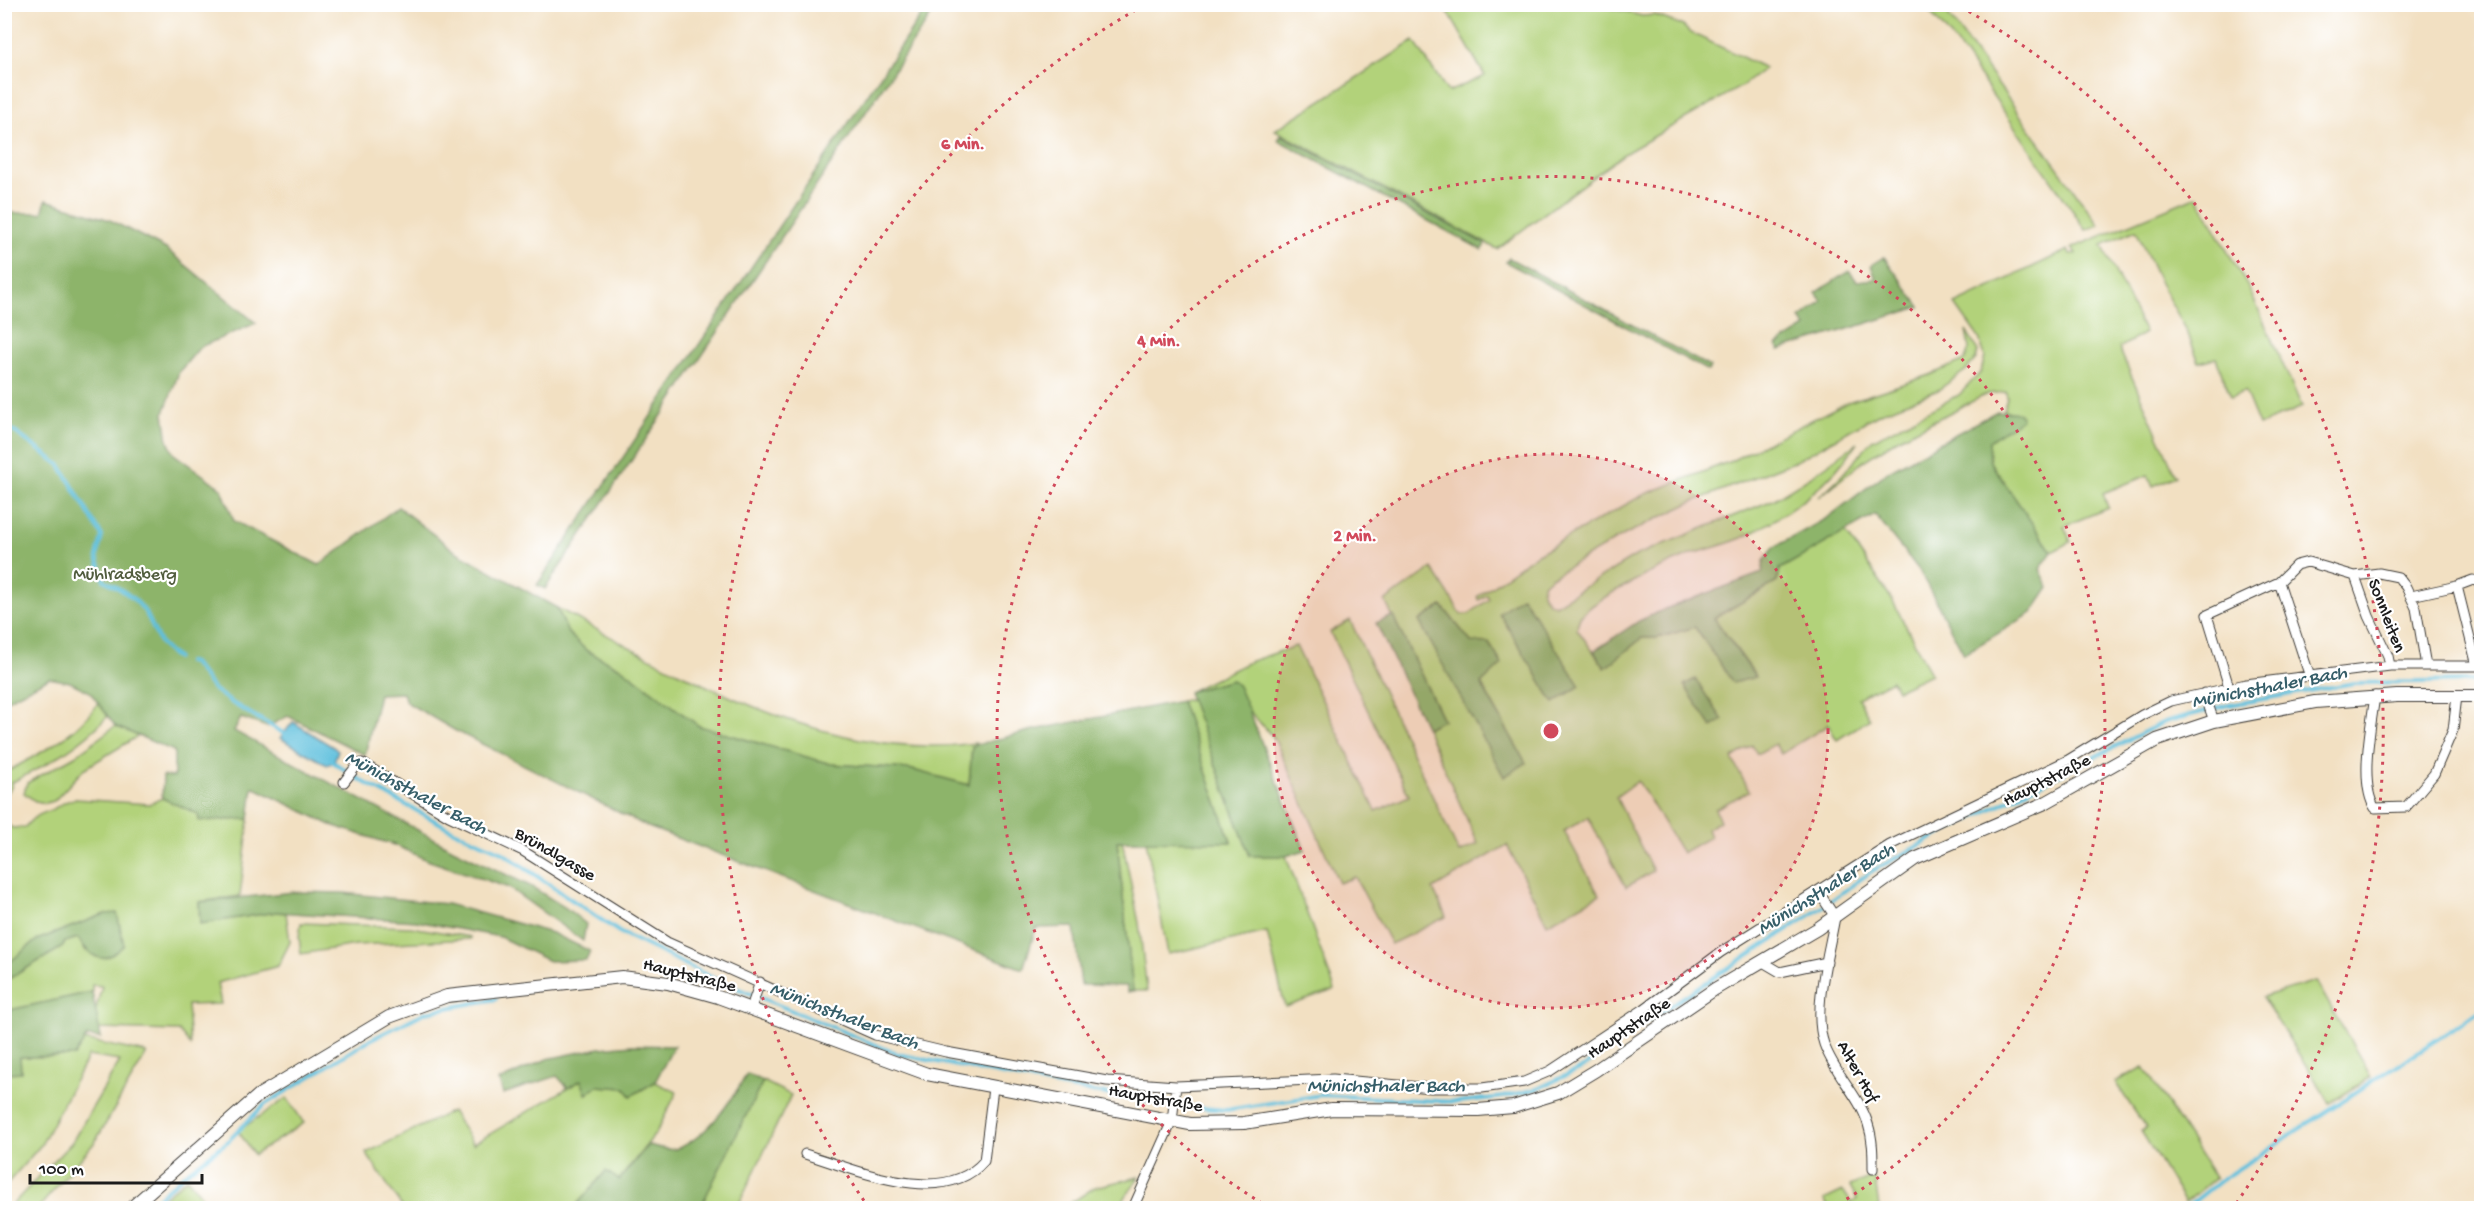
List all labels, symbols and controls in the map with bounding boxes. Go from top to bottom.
text: 6 Min. [941,135,985,156]
text: 4 Min. [1136,332,1181,353]
text: 2 Min. [1333,527,1377,548]
park label: Mühlradsberg [73,565,177,586]
street label: Sonnleiten [2362,576,2409,656]
water label: Münichsthaler Bach [2190,662,2349,715]
centre of rings [1541,721,1561,741]
water label: Münichsthaler Bach [340,747,490,841]
street label: Hauptstraße [2000,750,2095,812]
street label: Bründlgasse [510,823,600,887]
water label: Münichsthaler Bach [1754,838,1900,941]
street label: Hauptstraße [641,955,739,998]
water label: Münichsthaler Bach [766,978,922,1056]
street label: Hauptstraße [1584,993,1675,1064]
street label: Alter Hof [1831,1038,1883,1108]
water label: Münichsthaler Bach [1307,1076,1465,1099]
street label: Hauptstraße [1107,1081,1205,1118]
scale bar [30,1147,202,1185]
text: 100 m [38,1160,84,1181]

